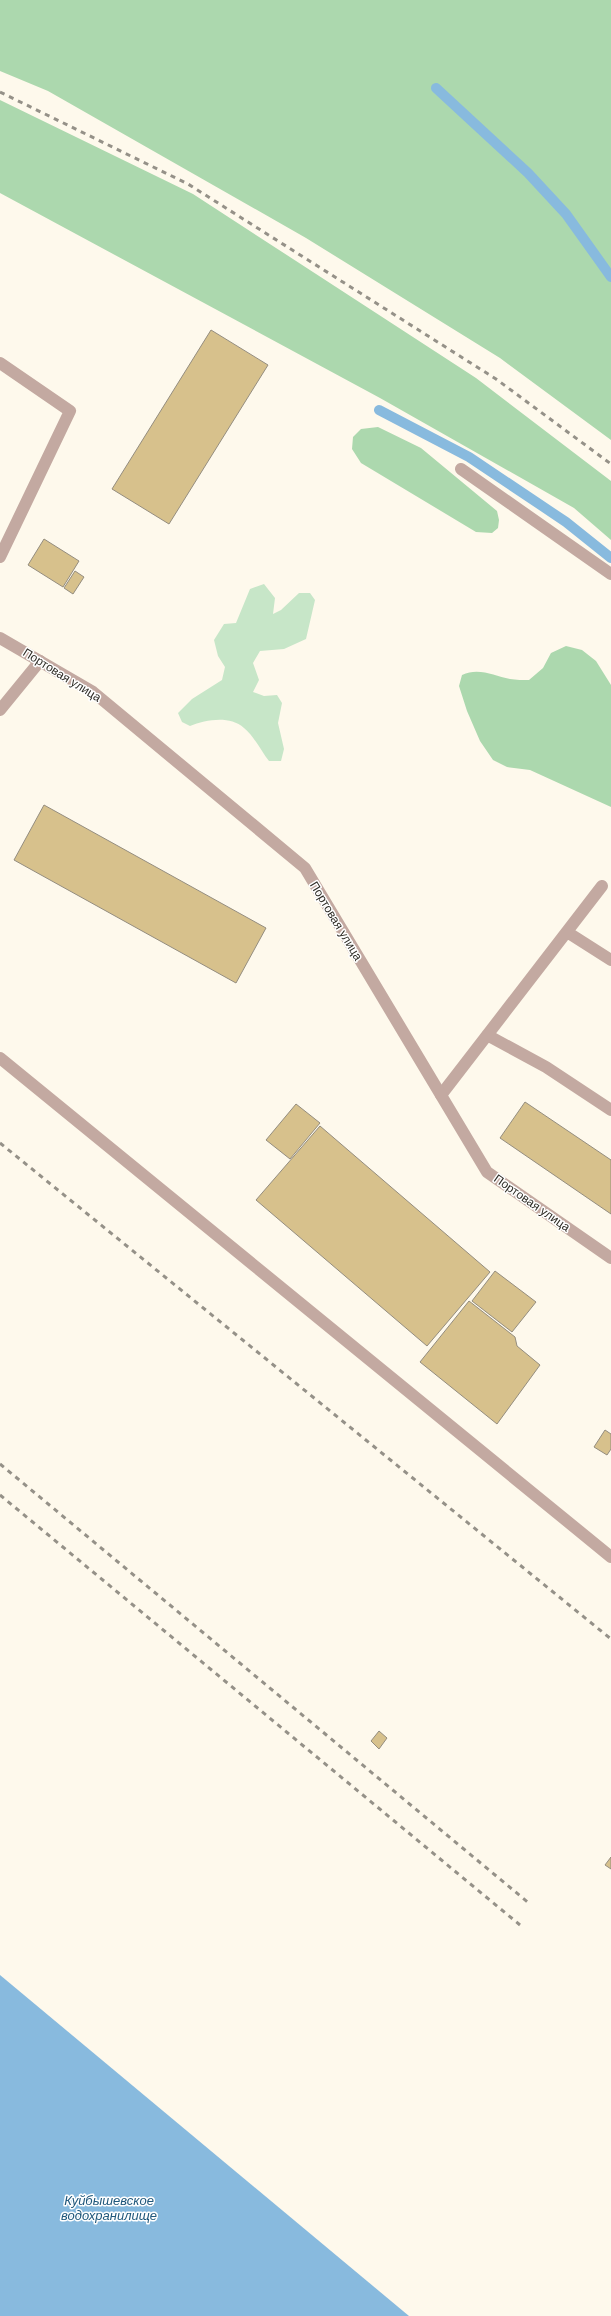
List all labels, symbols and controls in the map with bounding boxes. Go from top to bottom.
street label: Портовая улица [20,645,104,705]
street label: Портовая улица [307,879,365,963]
street label: Портовая улица [491,1172,573,1235]
water label: Куйбышевское водохранилище [61,2193,157,2223]

